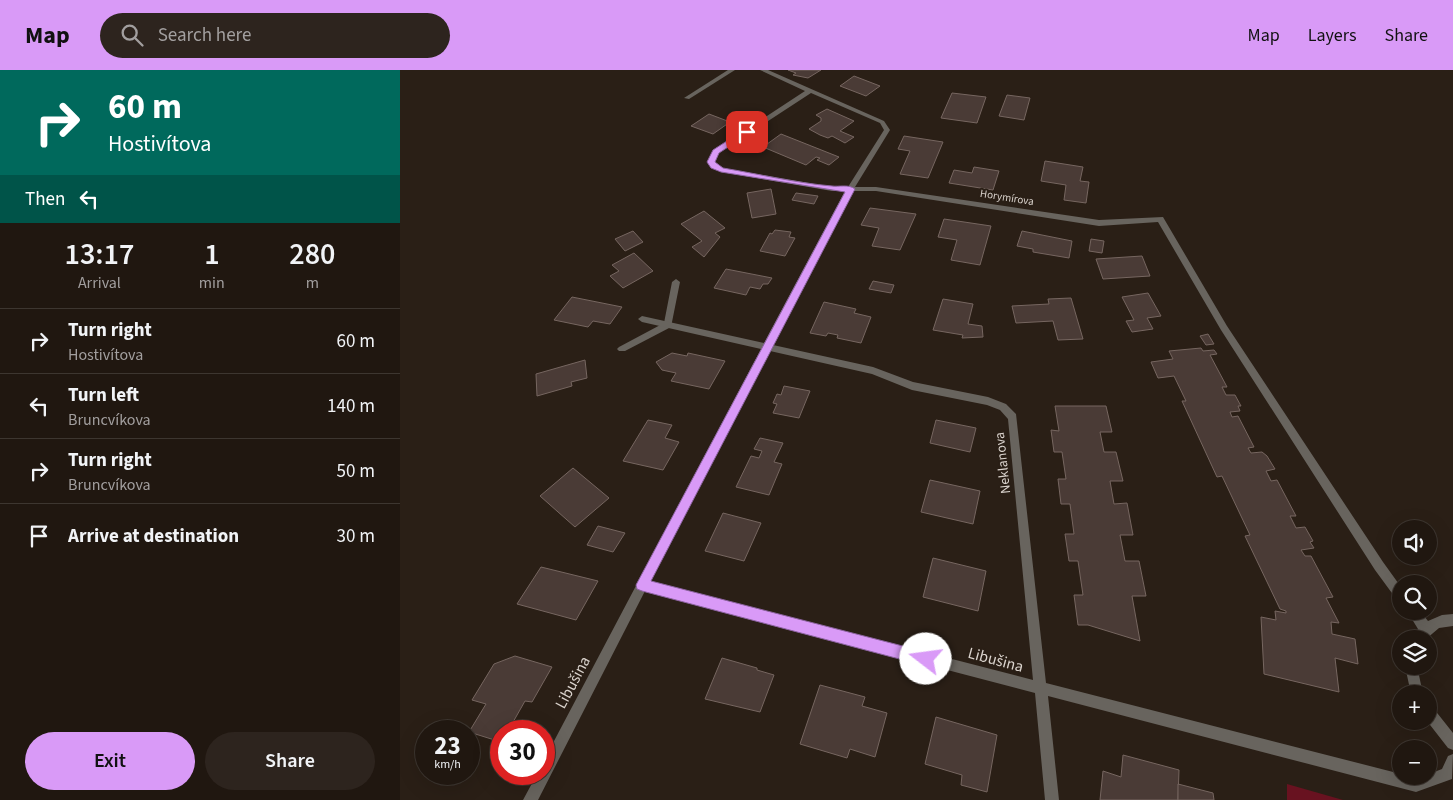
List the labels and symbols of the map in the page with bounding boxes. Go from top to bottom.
pin [726,111,768,153]
street label: Horymírova [979,186,1035,209]
street label: Neklanova [990,431,1016,495]
position arrow [899,632,951,684]
street label: Libušina [965,642,1026,678]
street label: Libušina [550,652,596,713]
speed limit sign: 30 [490,720,555,785]

